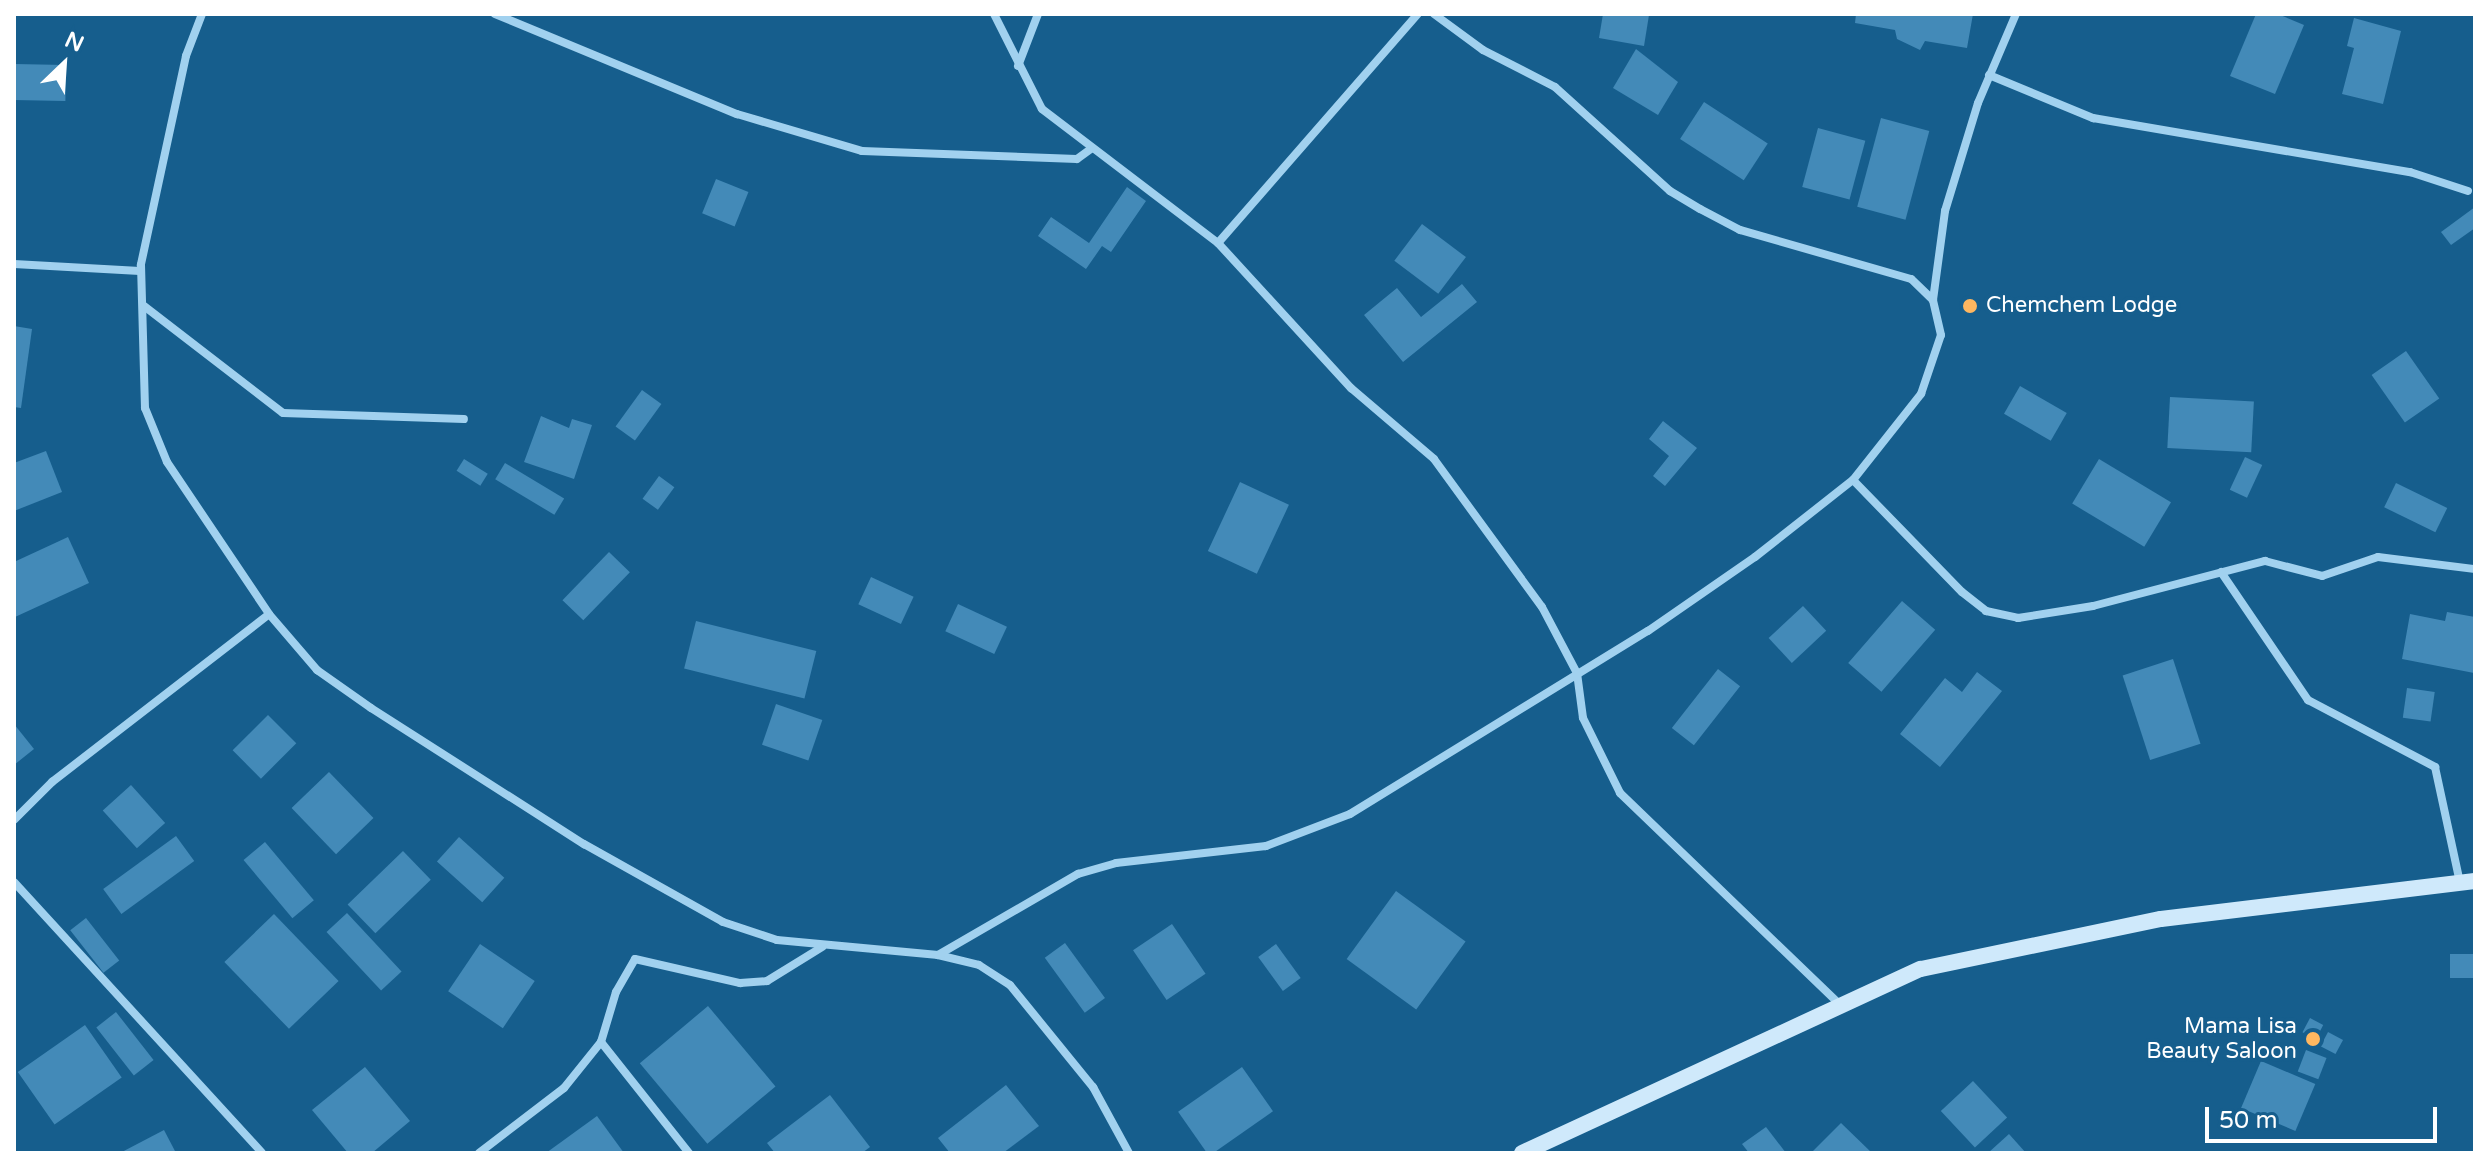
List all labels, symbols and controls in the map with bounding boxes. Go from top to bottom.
north arrow [24,24,104,104]
text: N [61,27,88,58]
place label: Chemchem Lodge [1986,293,2177,319]
marker: Chemchem Lodge [1961,297,1979,315]
place label: Mama Lisa Beauty Saloon [2146,1013,2297,1064]
marker: Mama Lisa Beauty Saloon [2304,1030,2322,1048]
scale bar [2209,1091,2441,1141]
text: 50 m [2219,1106,2277,1135]

